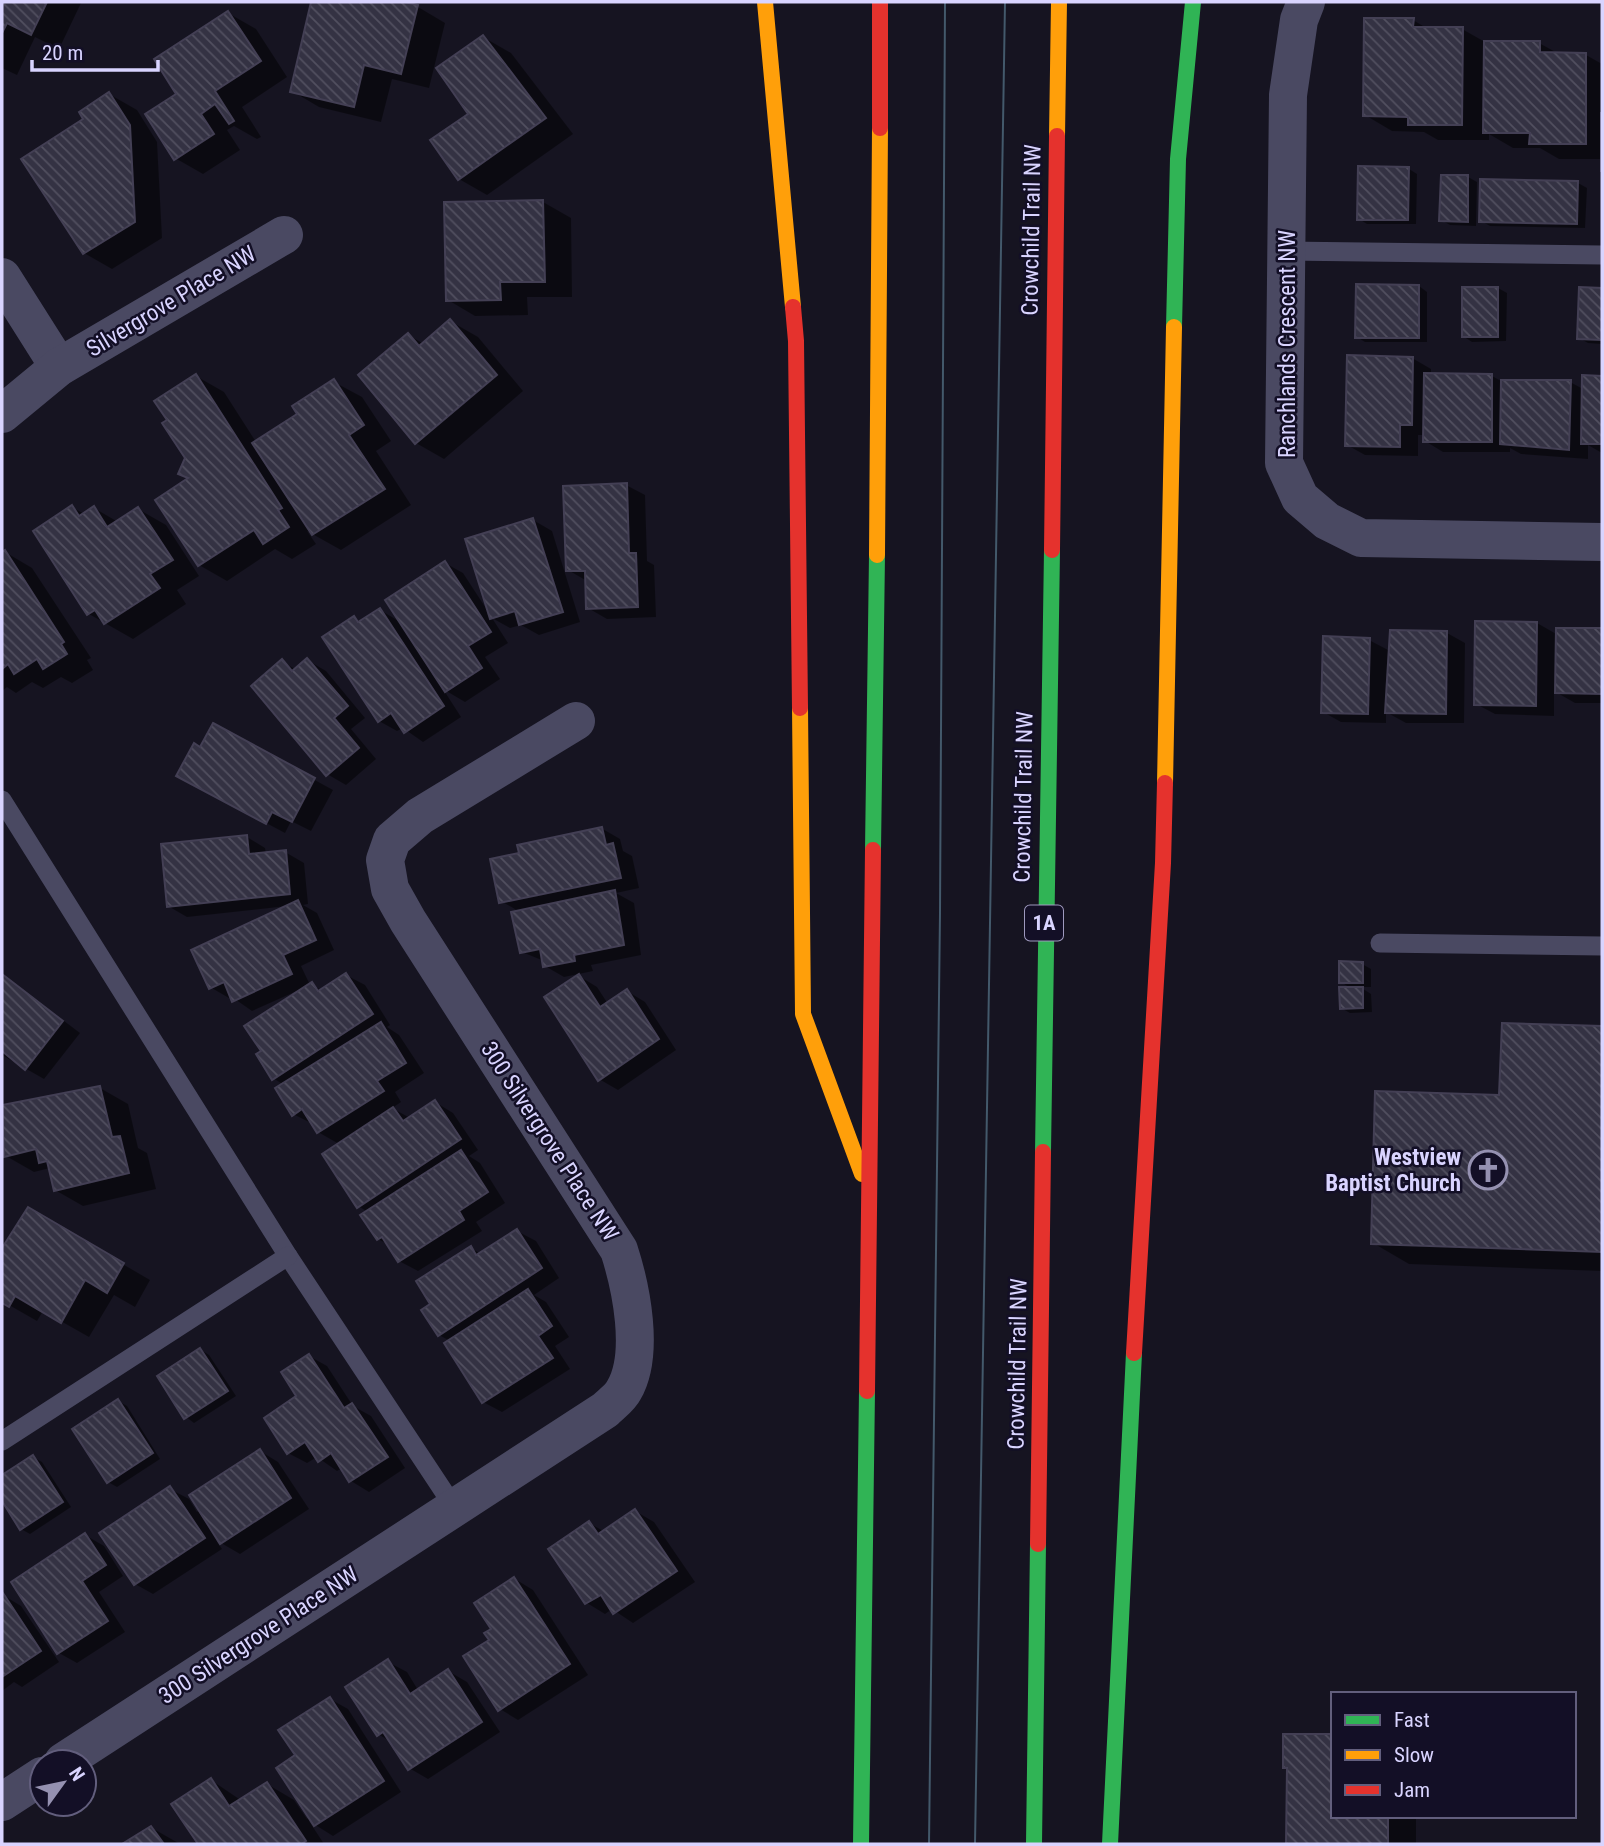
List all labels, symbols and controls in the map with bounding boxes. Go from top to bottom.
scale bar [32,28,158,72]
text: 20 m [42,41,83,65]
street label: Crowchild Trail NW [1017,144,1046,316]
street label: Ranchlands Crescent NW [1274,230,1301,458]
street label: Silvergrove Place NW [82,240,261,363]
street label: Crowchild Trail NW [1009,711,1038,883]
road number: 1A [1025,906,1063,940]
street label: 300 Silvergrove Place NW [475,1037,624,1246]
place label: Westview Baptist Church [1325,1144,1461,1197]
church icon: Westview Baptist Church [1467,1149,1509,1191]
street label: Crowchild Trail NW [1003,1278,1032,1450]
street label: 300 Silvergrove Place NW [154,1561,363,1710]
legend [1331,1692,1576,1818]
text: Fast [1394,1708,1430,1732]
text: Slow [1394,1743,1434,1767]
north arrow [28,1748,98,1818]
text: N [64,1763,90,1785]
text: Jam [1394,1778,1430,1802]

